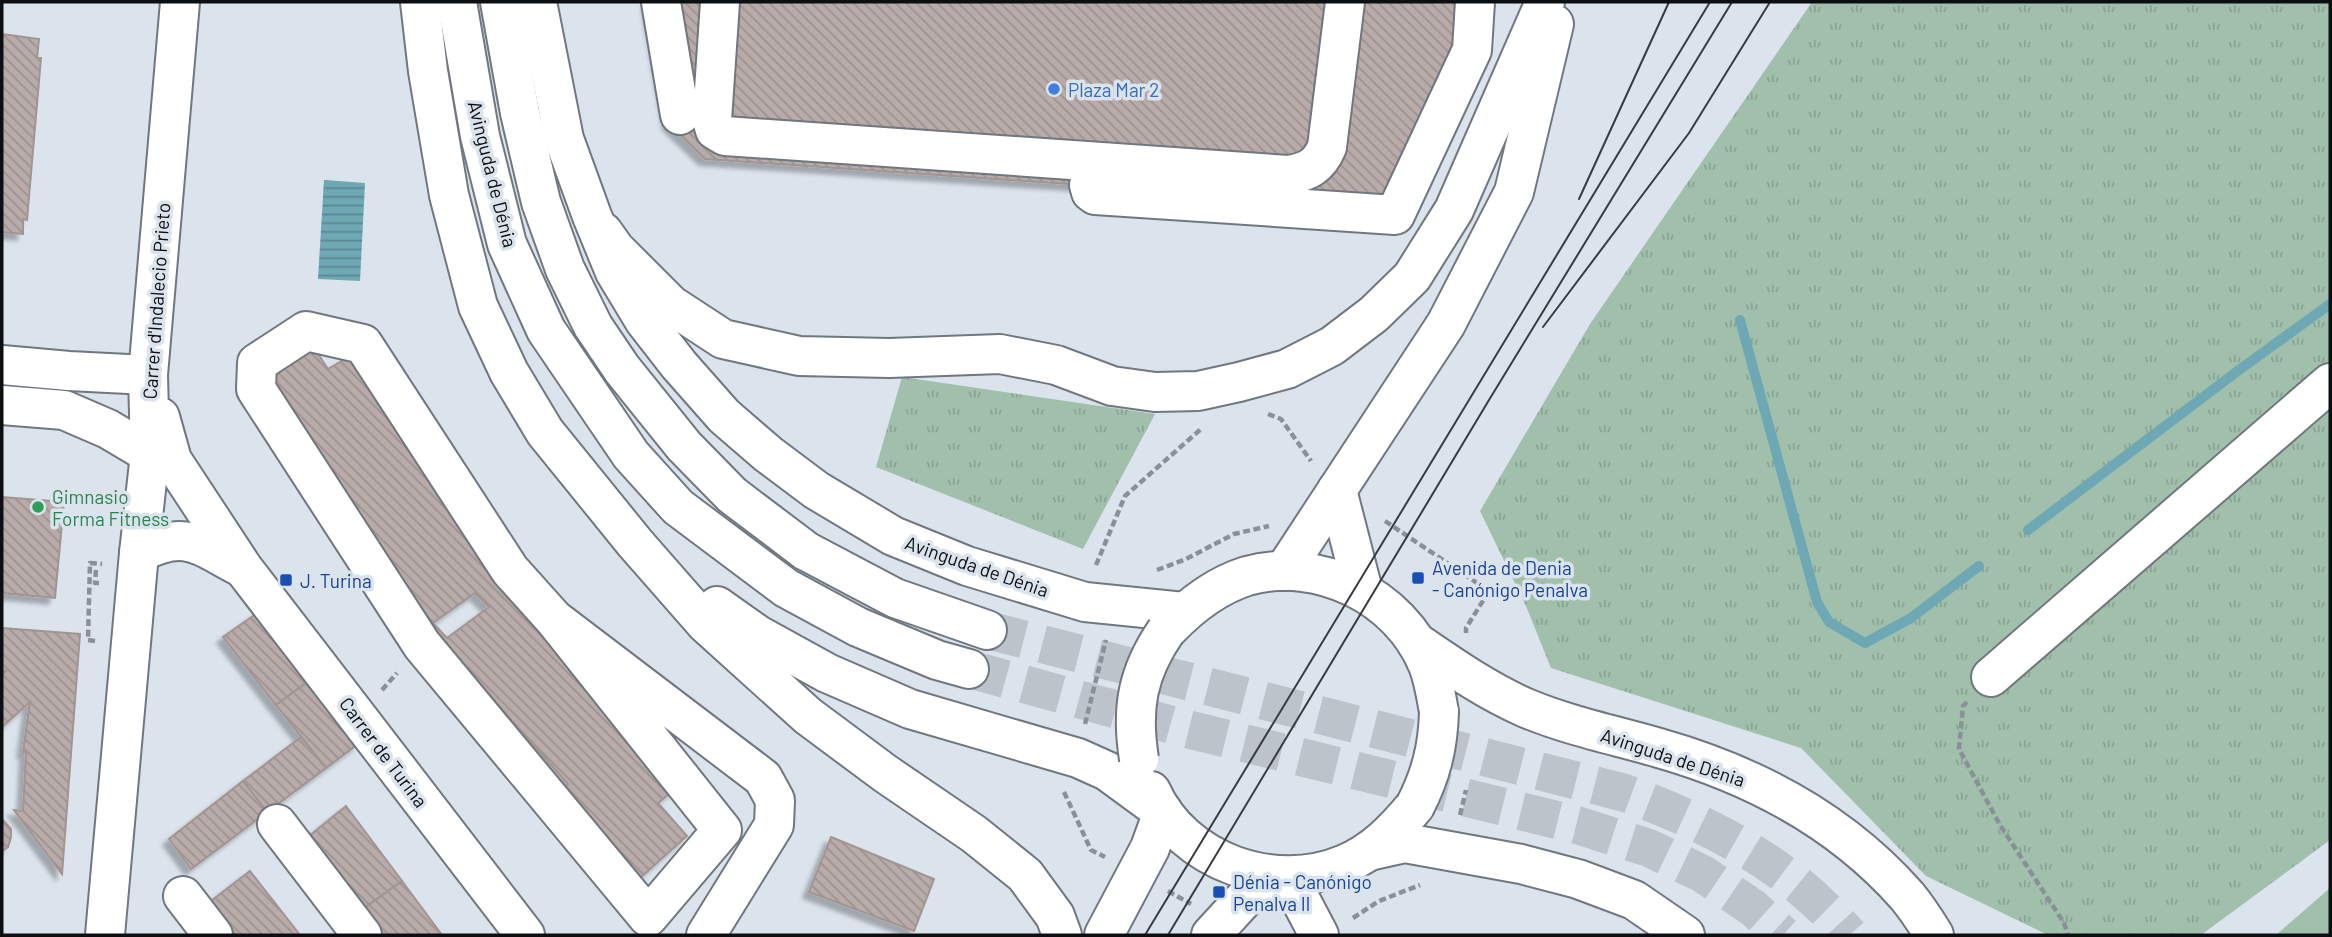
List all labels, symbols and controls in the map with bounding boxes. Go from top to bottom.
place label: Plaza Mar 2 [1068,78,1160,101]
marker: Plaza Mar 2 [1046,81,1062,97]
street label: Avinguda de Dénia [464,98,522,250]
street label: Carrer d'Indalecio Prieto [138,202,174,400]
place label: Gimnasio Forma Fitness [52,485,169,530]
marker: Gimnasio Forma Fitness [30,499,46,515]
street label: Avinguda de Dénia [902,531,1052,601]
place label: Avenida de Denia - Canónigo Penalva [1432,556,1588,601]
place label: J. Turina [300,569,372,592]
marker: Avenida de Denia - Canónigo Penalva [1410,570,1426,586]
marker: J. Turina [278,572,294,588]
street label: Carrer de Turina [335,692,433,812]
street label: Avinguda de Dénia [1598,723,1748,791]
place label: Dénia - Canónigo Penalva II [1233,870,1372,915]
marker: Dénia - Canónigo Penalva II [1211,884,1227,900]

